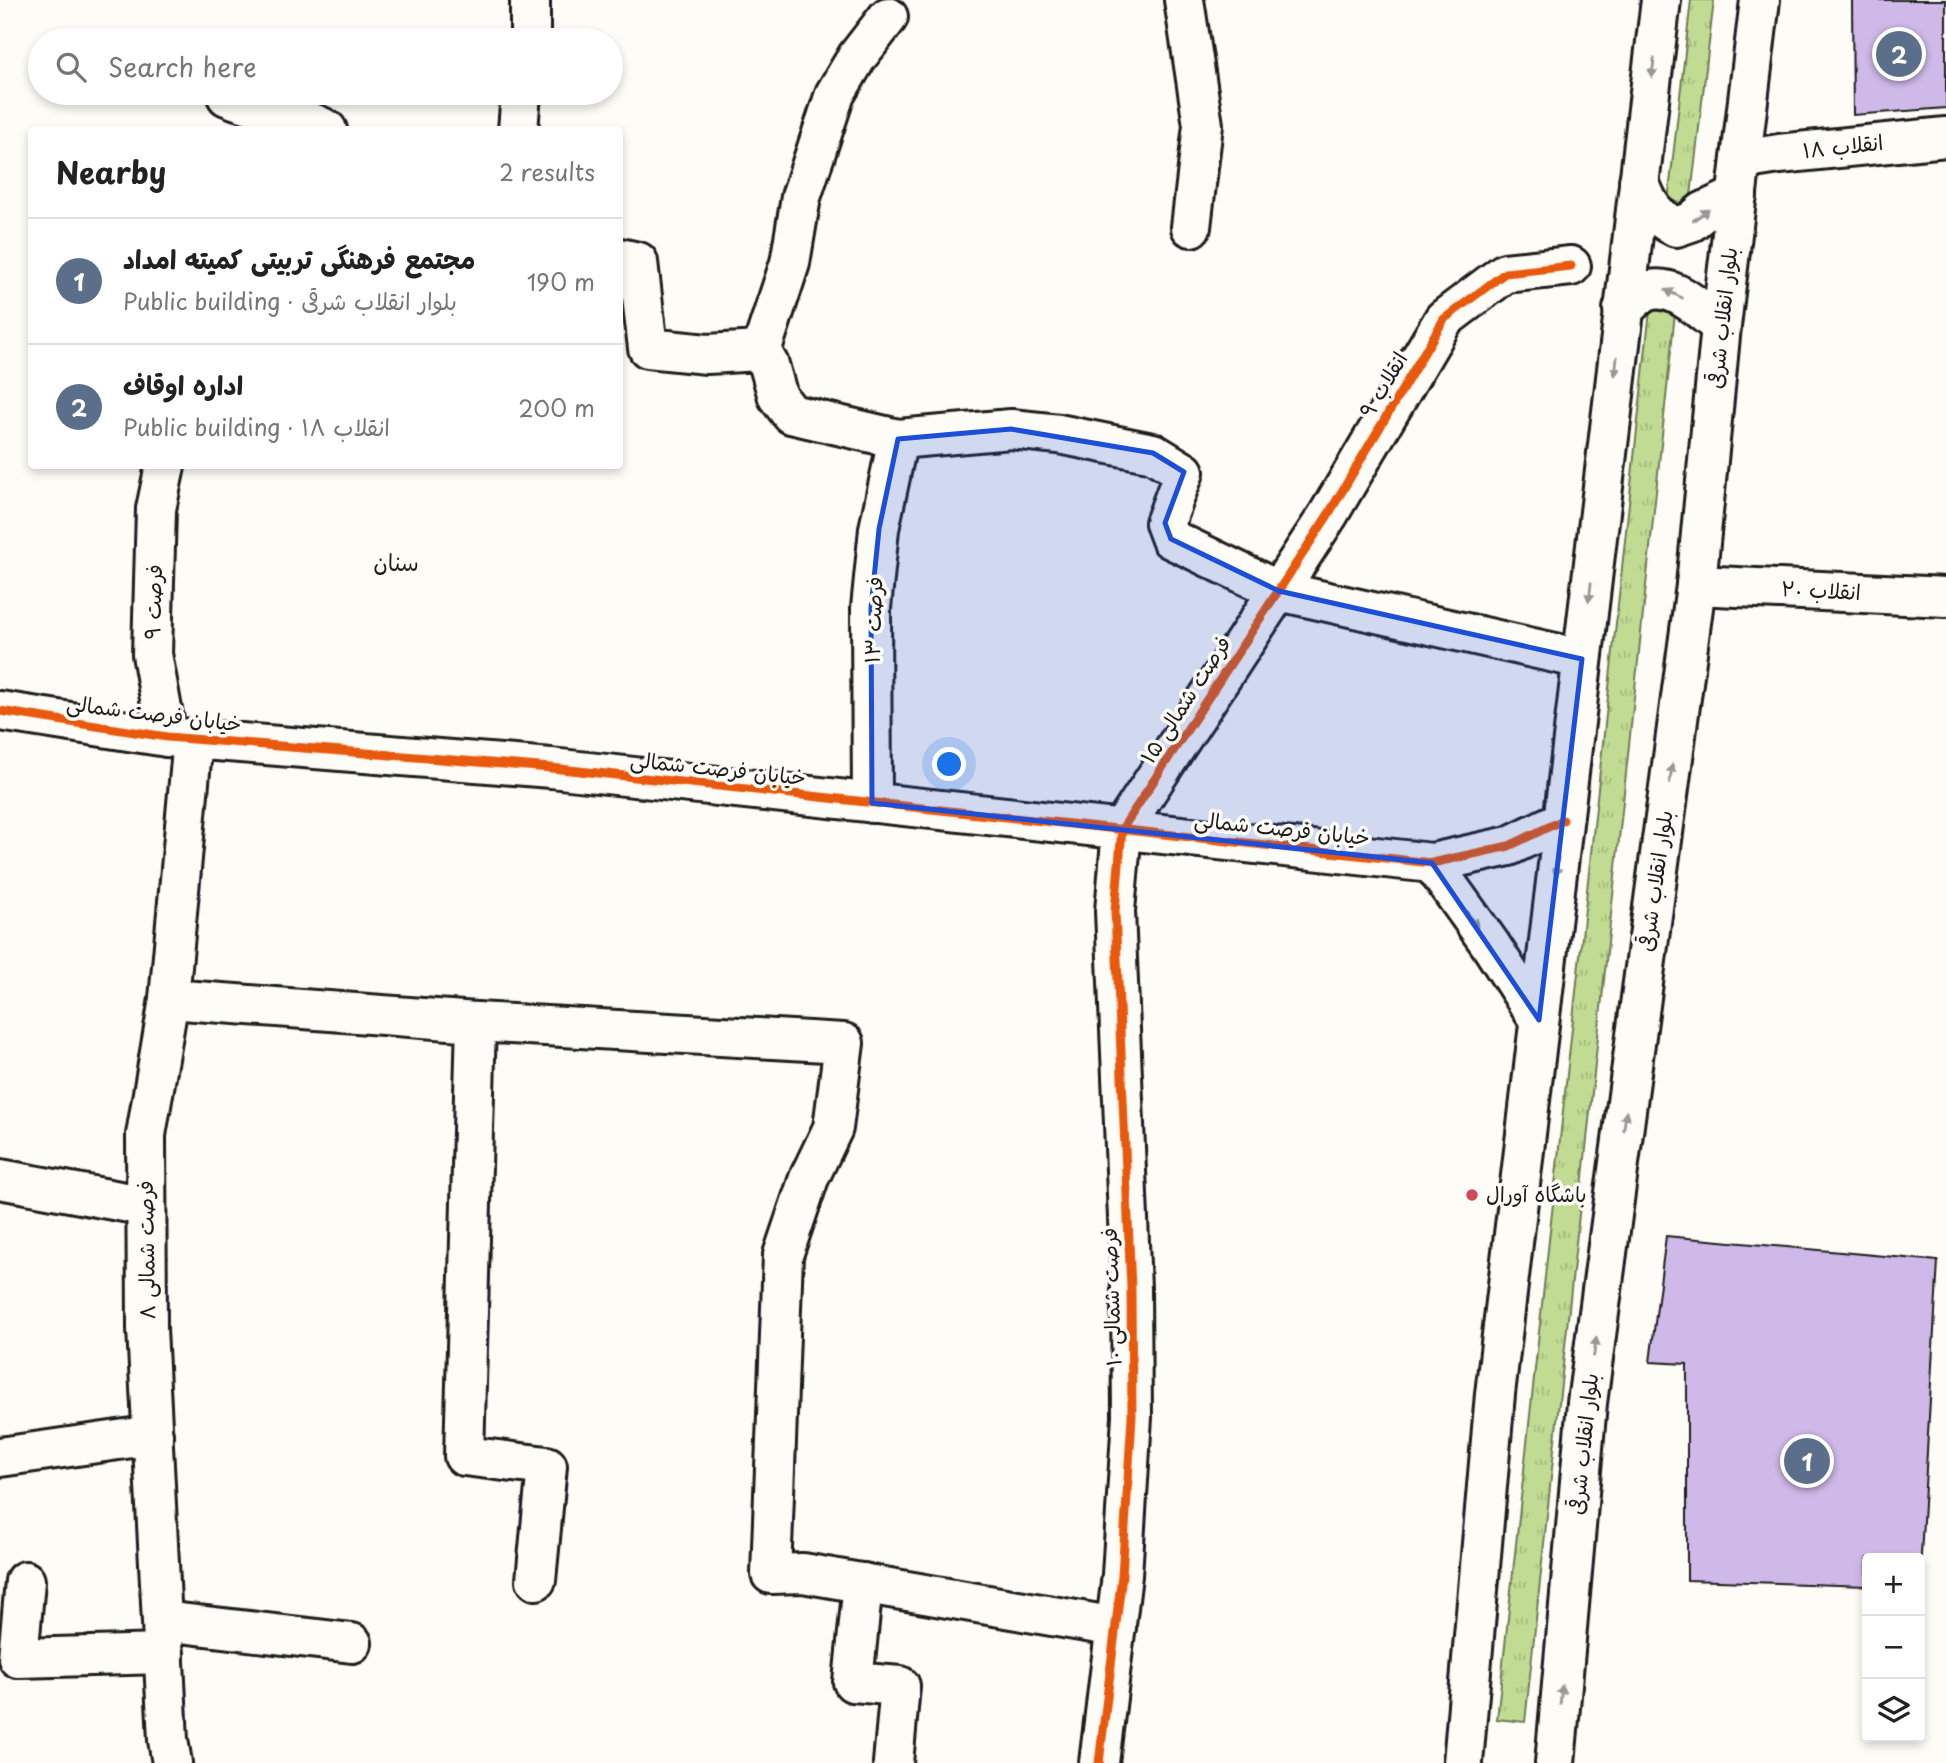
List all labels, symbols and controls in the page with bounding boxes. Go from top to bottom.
search box [28,28,623,105]
pin: 2 [1876,28,1922,80]
text: Search here [108,47,257,86]
icon: search [52,48,90,86]
one-way arrow [1647,57,1658,79]
street label: انقلاب ۱۸ [1801,125,1885,165]
text: Nearby [56,149,166,194]
text: 2 results [499,154,595,189]
one-way arrow [1691,208,1710,222]
text: مجتمع فرهنگی ‌تربیتی کمیته امداد [123,239,475,278]
street label: بلوار انقلاب شرقی [1698,245,1744,390]
text: 1 [74,264,85,299]
text: 190 m [527,264,595,299]
text: Public building · بلوار انقلاب شرقی [123,283,457,318]
one-way arrow [1663,288,1684,300]
street label: انقلاب ۹ [1350,345,1415,423]
one-way arrow [1610,356,1621,378]
text: اداره اوقاف [123,365,243,404]
text: 2 [71,390,87,425]
text: 200 m [518,390,595,425]
text: Public building · انقلاب ۱۸ [123,409,390,444]
district label: سنان [373,544,419,579]
street label: فرصت ۹ [135,564,169,640]
street label: انقلاب ۲۰ [1780,571,1862,607]
street label: فرصت ۱۳ [854,576,890,664]
one-way arrow [1584,582,1595,604]
street label: فرصت شمالی ۱۵ [1131,629,1238,769]
street label: خیابان فرصت شمالی [65,685,244,739]
street label: خیابان فرصت شمالی [629,742,808,792]
your location [932,747,966,781]
one-way arrow [1665,763,1676,785]
street label: خیابان فرصت شمالی [1193,802,1372,852]
street label: بلوار انقلاب شرقی [1628,808,1680,953]
one-way arrow [1552,856,1563,878]
one-way arrow [1465,910,1479,928]
one-way arrow [1619,1110,1630,1132]
place label: باشگاه آورال [1486,1177,1587,1209]
street label: فرصت شمالی ۸ [128,1180,162,1320]
marker: باشگاه آورال [1464,1187,1480,1203]
street label: فرصت شمالی ۱۰ [1092,1227,1128,1367]
one-way arrow [1589,1336,1600,1358]
street label: بلوار انقلاب شرقی [1559,1371,1605,1516]
pin: 1 [1784,1435,1830,1487]
map controls [1862,1553,1925,1742]
button: + [1862,1553,1925,1616]
button: − [1862,1616,1925,1679]
button: layers [1862,1679,1925,1742]
one-way arrow [1556,1684,1567,1706]

